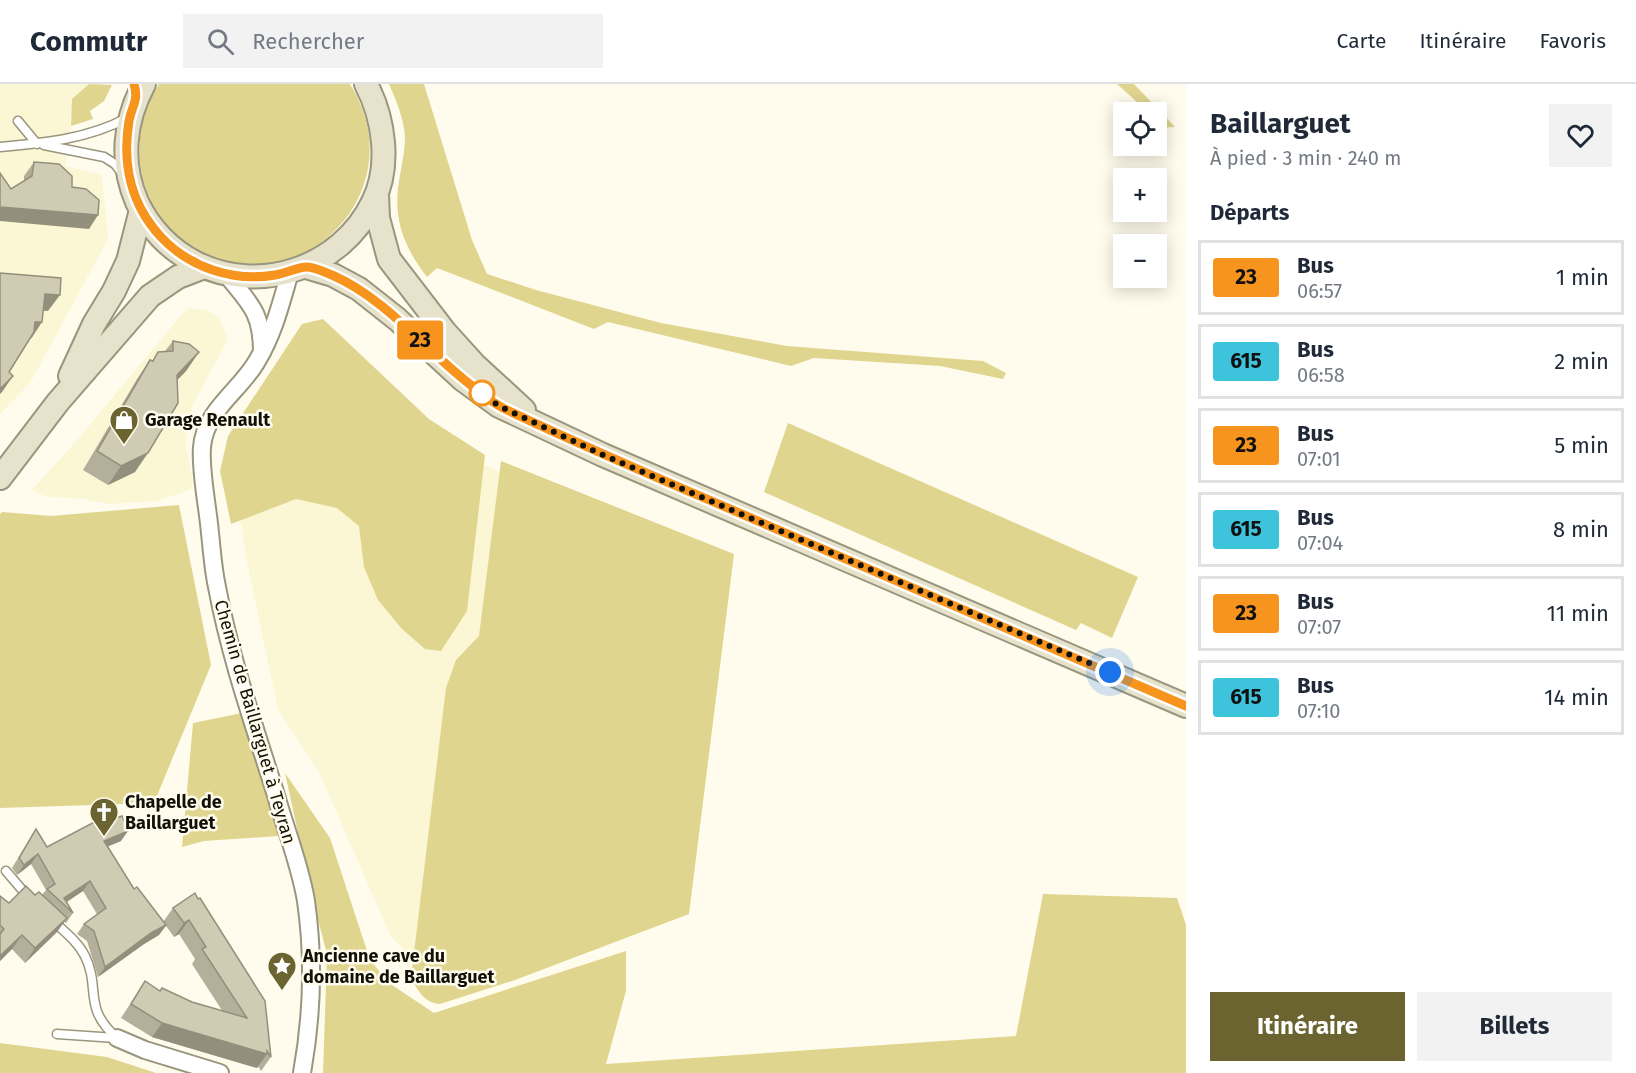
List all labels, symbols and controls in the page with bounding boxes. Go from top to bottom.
search box [183,14,603,68]
text: Commutr [30,25,147,58]
icon: search [204,25,237,58]
text: Rechercher [252,28,364,55]
text: Carte [1337,28,1386,54]
text: Itinéraire [1419,28,1506,54]
text: Favoris [1539,28,1606,54]
map controls [1113,102,1167,288]
button: locate [1113,102,1167,156]
button: heart [1549,104,1612,167]
text: Baillarguet [1210,107,1351,140]
text: À pied · 3 min · 240 m [1210,146,1401,170]
button: + [1113,168,1167,222]
text: Départs [1210,199,1289,226]
button: − [1113,234,1167,288]
text: Bus [1297,252,1334,279]
text: 23 [1235,264,1257,290]
text: 1 min [1556,264,1609,291]
text: 06:57 [1297,279,1342,303]
line badge: 23 [393,320,447,360]
text: 23 [409,327,431,353]
text: Bus [1297,336,1334,363]
text: 615 [1230,348,1262,374]
text: 2 min [1554,348,1609,375]
text: 06:58 [1297,363,1345,387]
unlabelled marker [469,380,495,406]
shop icon: Garage Renault [108,404,140,446]
place label: Garage Renault [145,409,271,431]
text: Bus [1297,420,1334,447]
text: 23 [1235,432,1257,458]
text: 5 min [1554,432,1609,459]
text: 07:01 [1297,447,1341,471]
text: Bus [1297,504,1334,531]
text: 615 [1230,516,1262,542]
text: 8 min [1553,516,1609,543]
text: 07:04 [1297,531,1343,555]
text: Bus [1297,588,1334,615]
street label: Chemin de Baillarguet à Teyran [210,597,300,847]
text: 23 [1235,600,1257,626]
text: 11 min [1546,600,1609,627]
text: 07:07 [1297,615,1341,639]
your location [1095,657,1125,687]
text: Bus [1297,672,1334,699]
text: 615 [1230,684,1262,710]
text: 14 min [1544,684,1609,711]
text: 07:10 [1297,699,1340,723]
place label: Chapelle de Baillarguet [125,791,222,834]
church icon: Chapelle de Baillarguet [88,796,120,838]
place label: Ancienne cave du domaine de Baillarguet [302,945,496,988]
place icon: Ancienne cave du domaine de Baillarguet [266,950,298,992]
button: Itinéraire [1210,992,1405,1061]
button: Billets [1417,992,1612,1061]

